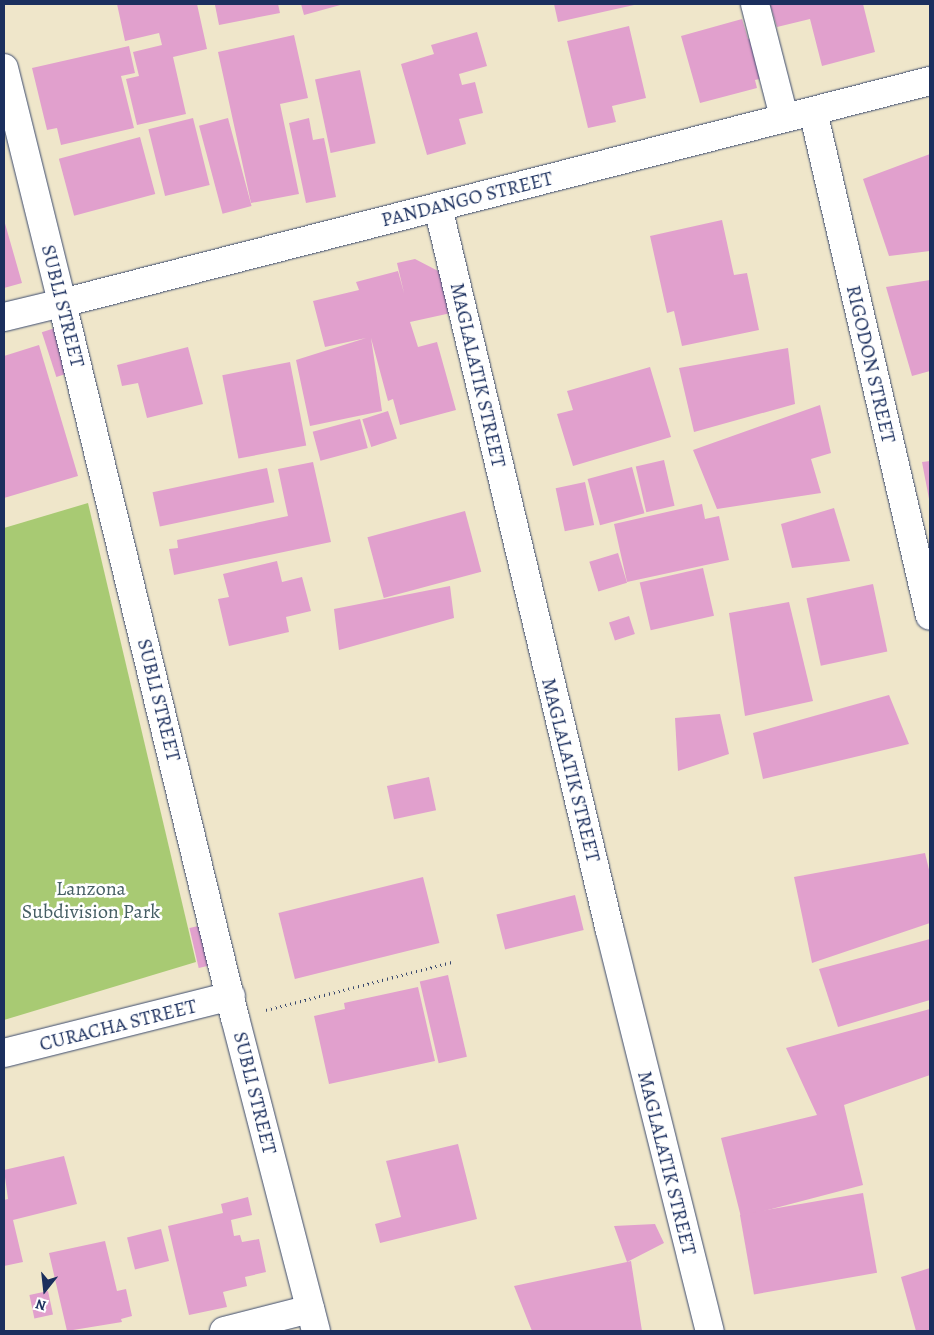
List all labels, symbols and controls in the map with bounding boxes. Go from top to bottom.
street label: PANDANGO STREET [379,166,555,232]
street label: SUBLI STREET [36,242,90,370]
street label: MAGLALATIK STREET [445,280,511,470]
street label: RIGODON STREET [841,283,901,445]
street label: SUBLI STREET [132,636,186,764]
street label: MAGLALATIK STREET [537,675,605,865]
park label: Lanzona Subdivision Park [22,877,160,924]
street label: CURACHA STREET [37,994,199,1056]
street label: SUBLI STREET [228,1029,282,1157]
street label: MAGLALATIK STREET [633,1068,701,1258]
north arrow [20,1265,70,1315]
text: N [33,1294,48,1315]

